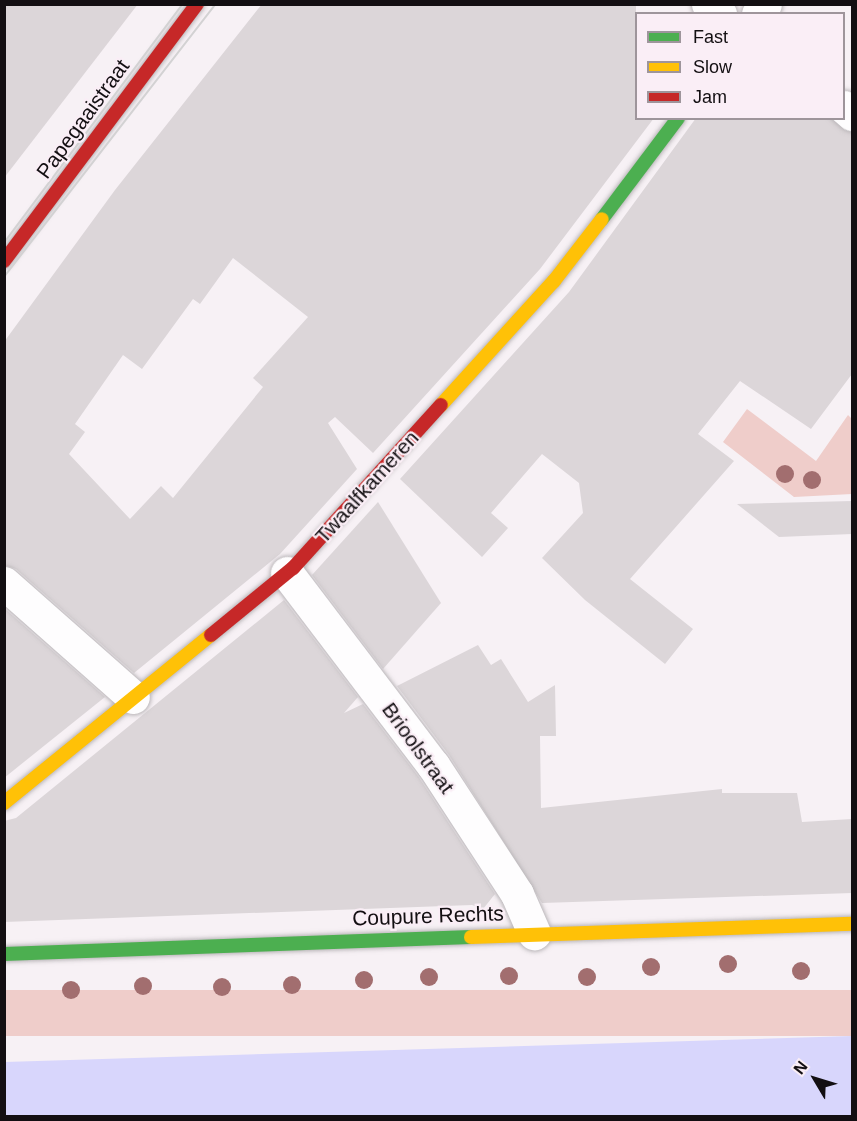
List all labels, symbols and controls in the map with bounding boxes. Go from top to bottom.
legend [635,12,845,120]
text: Fast [693,27,728,47]
street label: Papegaaistraat [31,54,135,184]
text: Slow [693,57,732,77]
text: Jam [693,87,727,107]
street label: Twaalfkameren [310,426,424,548]
street label: Brioolstraat [377,698,459,798]
street label: Coupure Rechts [352,901,504,931]
north arrow [785,1049,845,1109]
text: N [790,1058,811,1077]

